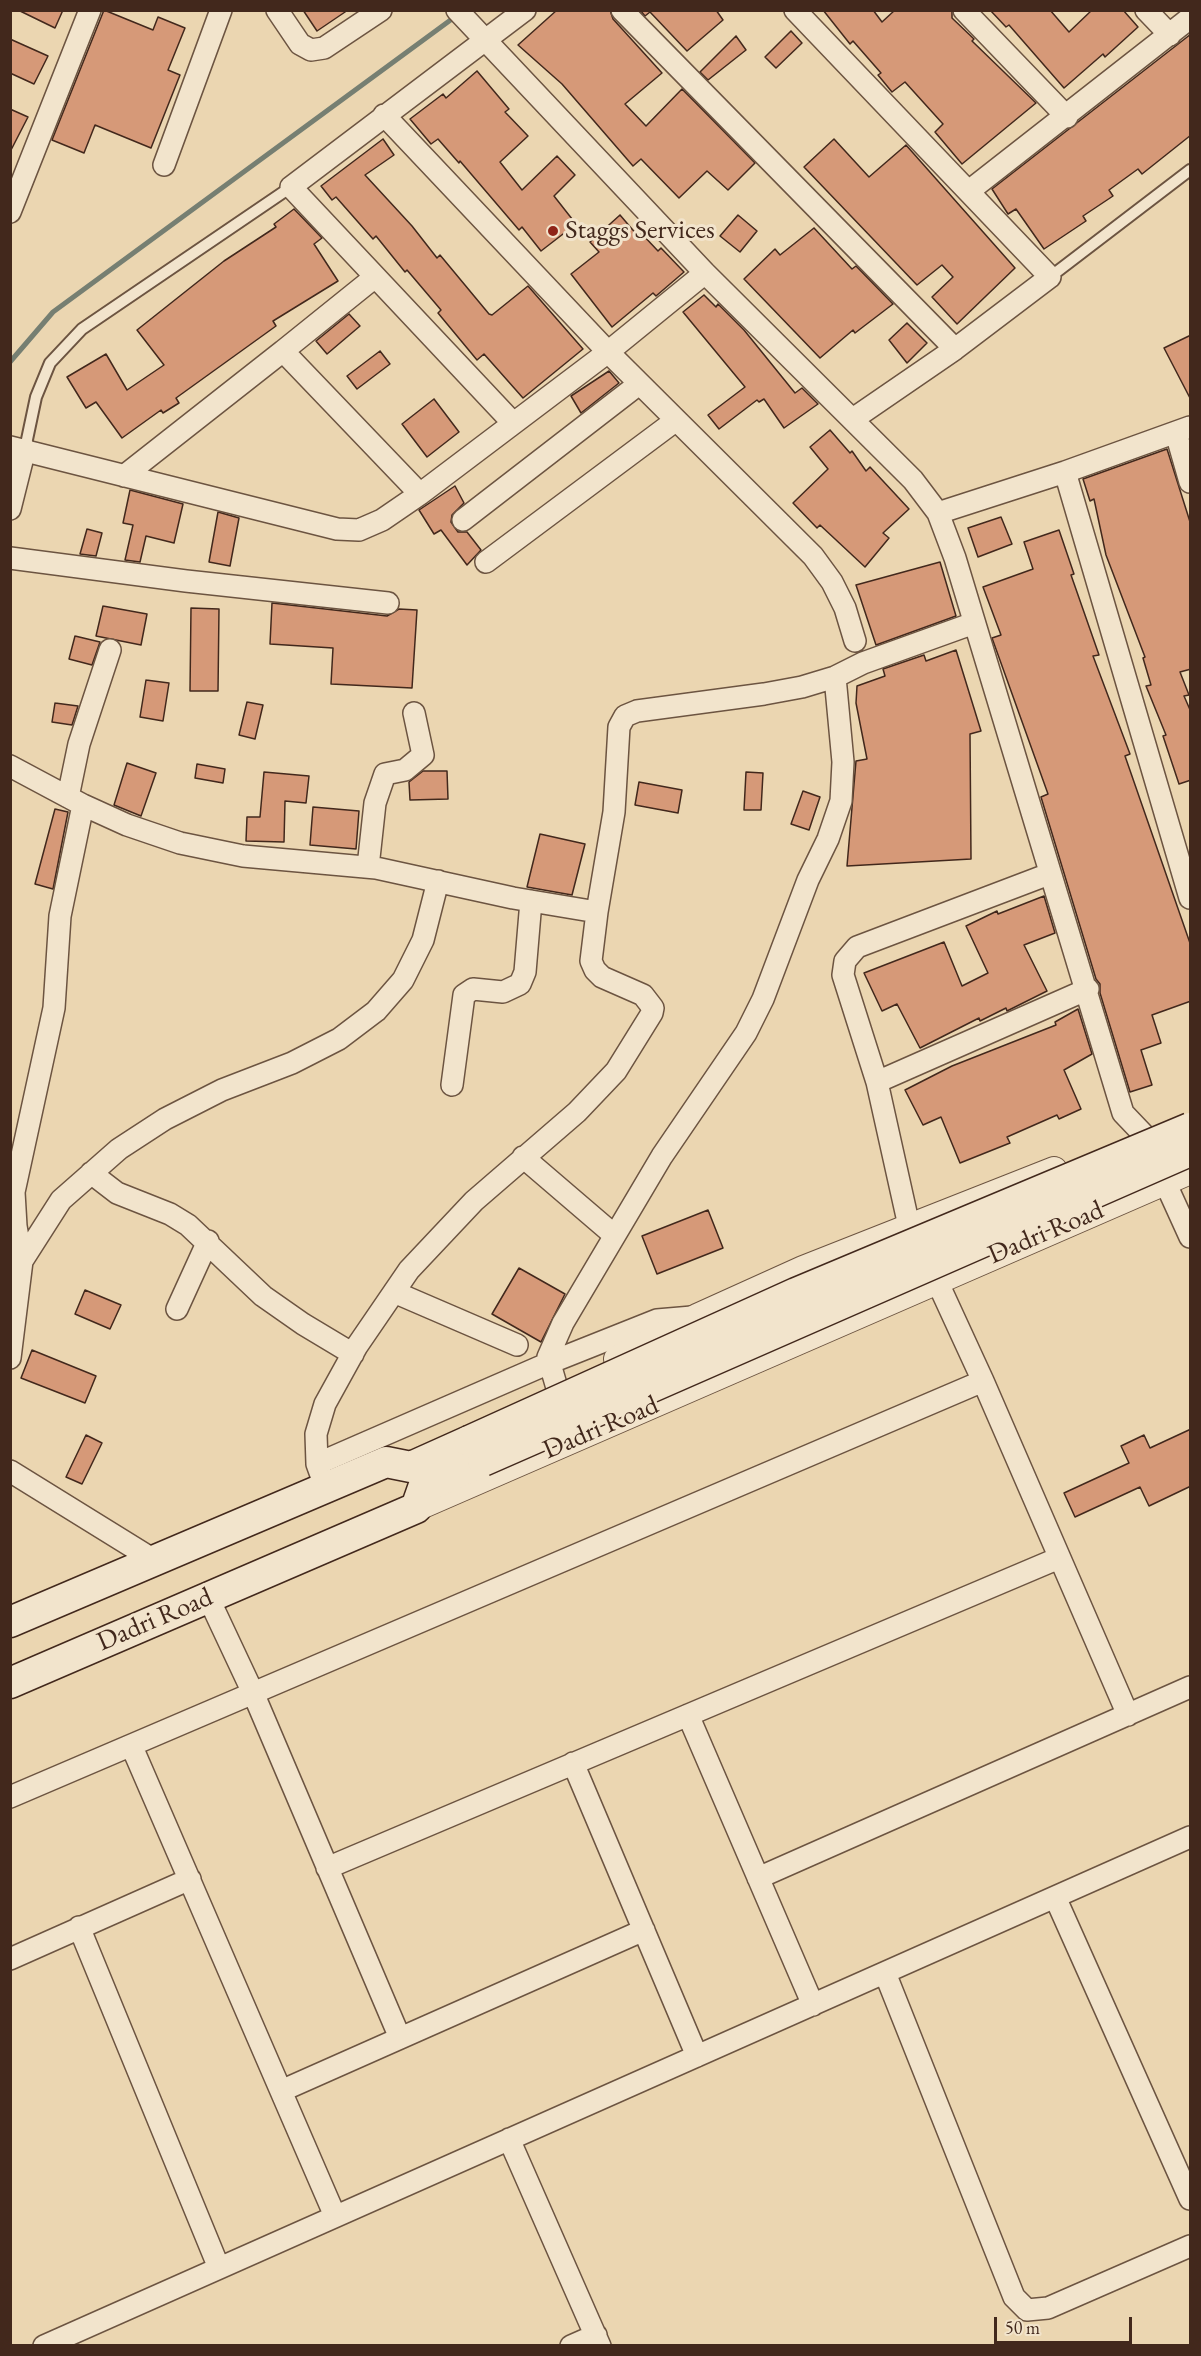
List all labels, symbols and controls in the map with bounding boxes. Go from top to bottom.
place label: Staggs Services [565,215,715,247]
marker: Staggs Services [546,224,560,238]
street label: Dadri Road [983,1194,1109,1272]
street label: Dadri Road [538,1389,664,1467]
street label: Dadri Road [92,1581,218,1659]
scale bar [997,2305,1135,2343]
text: 50 m [1005,2316,1040,2339]

